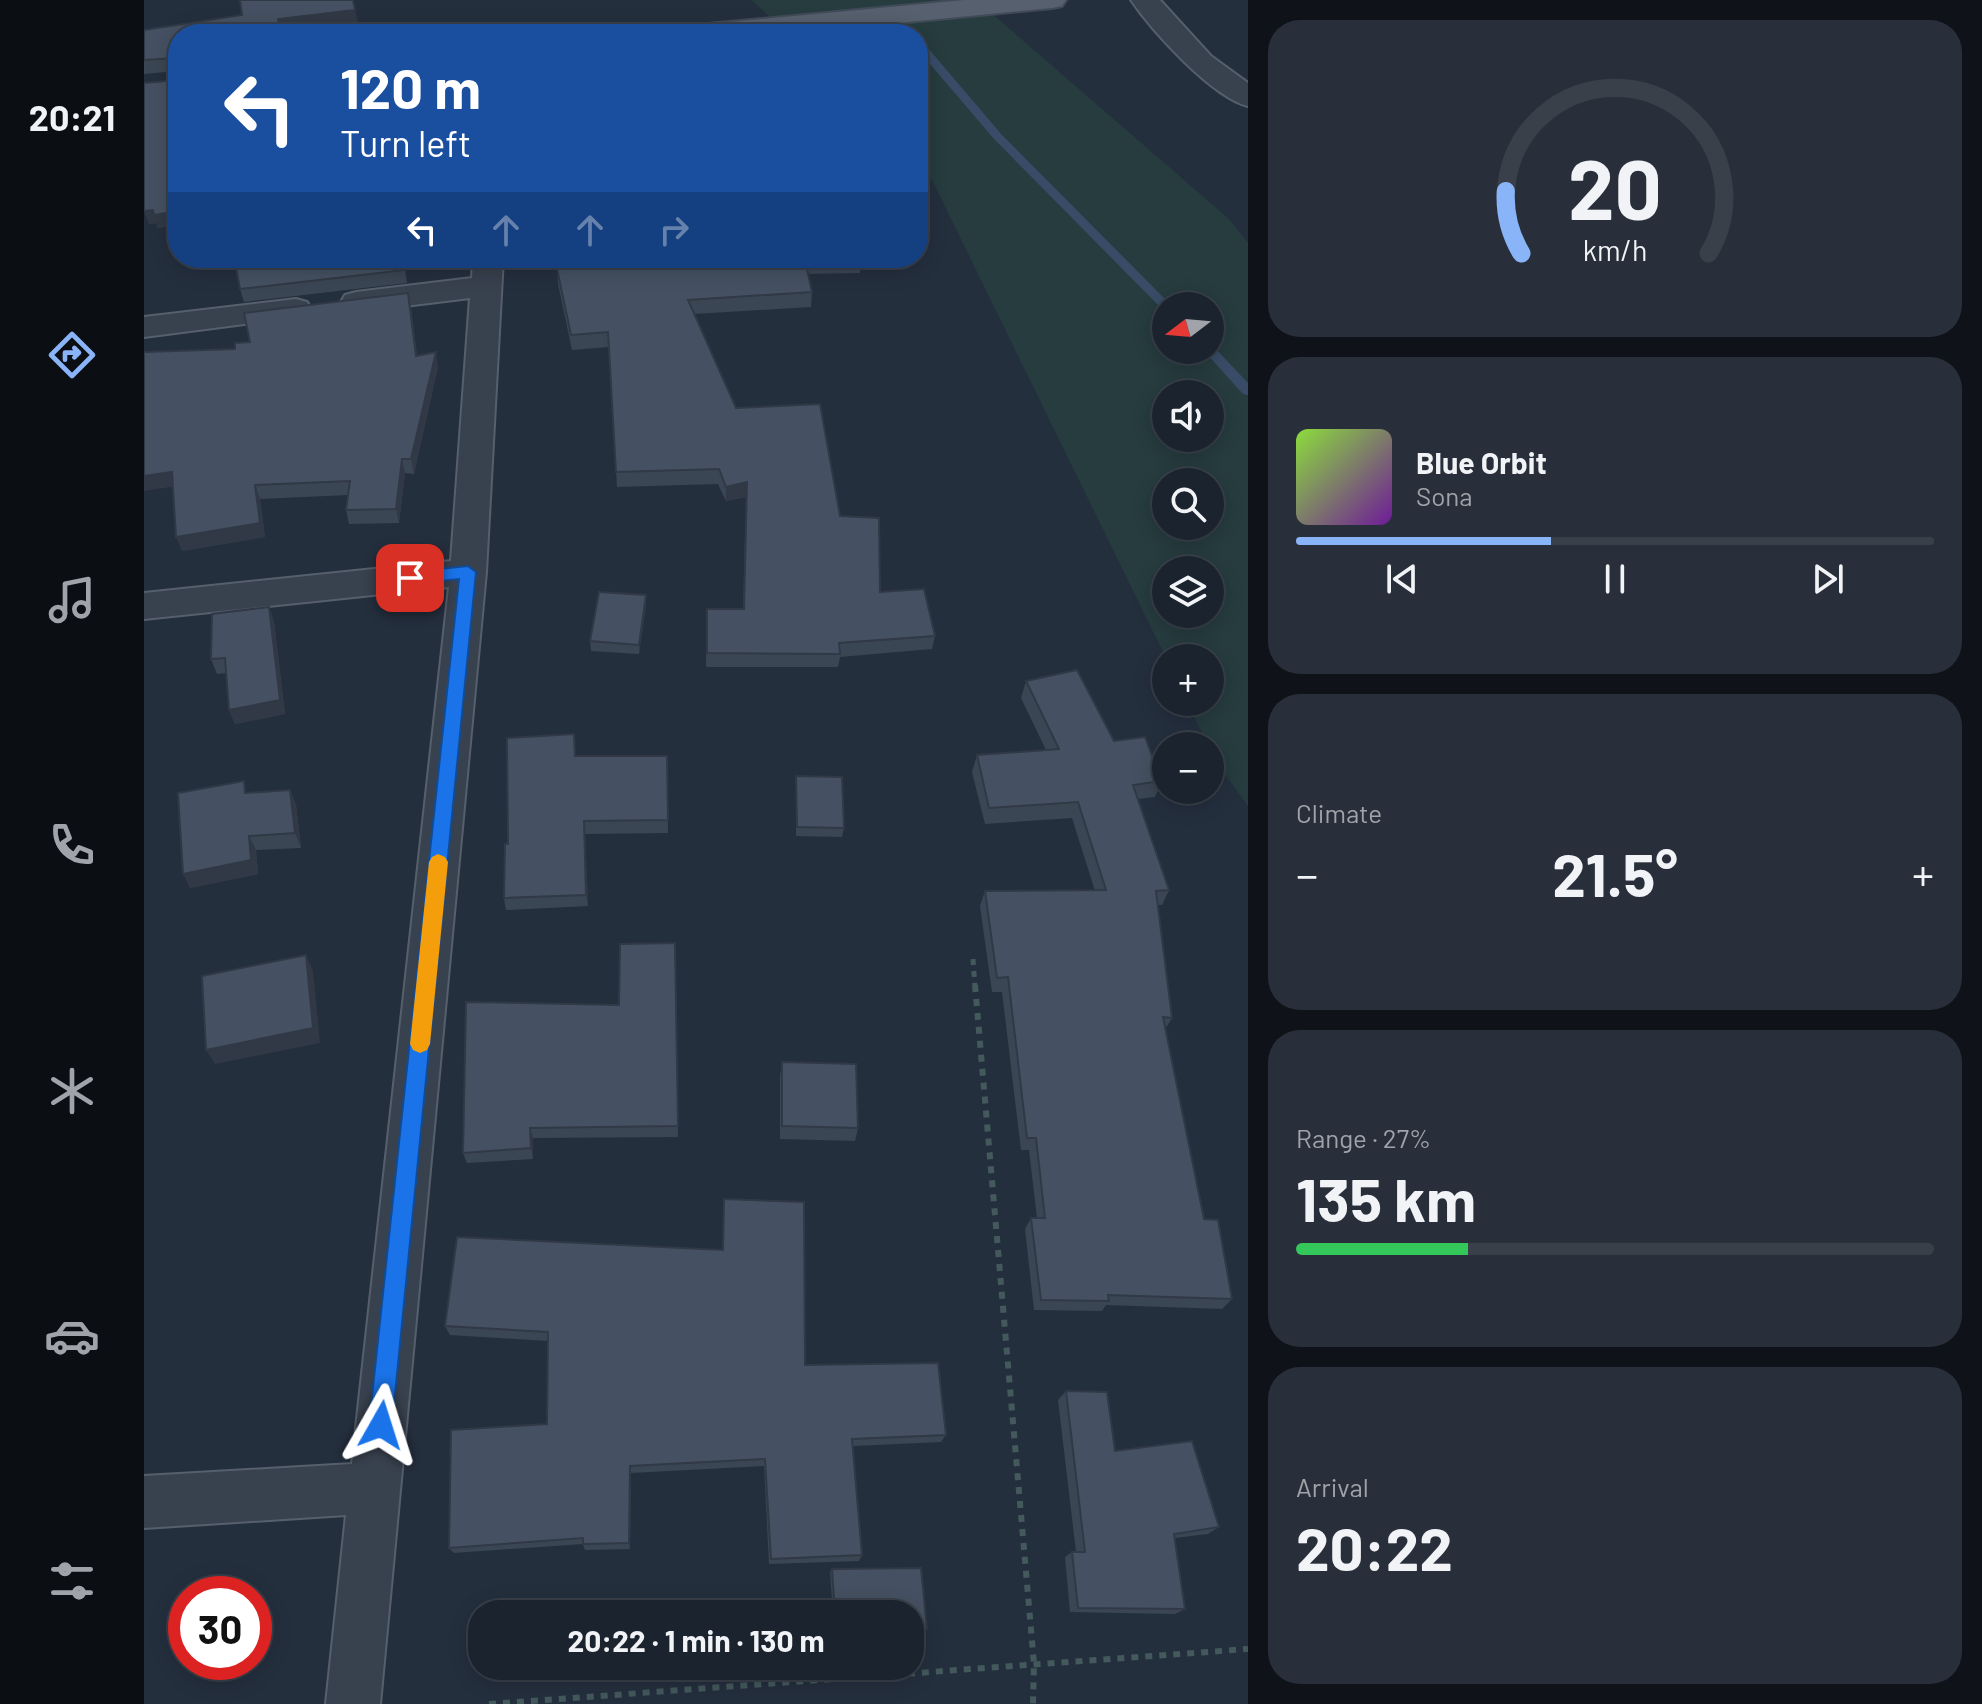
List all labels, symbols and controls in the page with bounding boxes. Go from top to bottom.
text: 120 m [340,53,481,120]
icon: left [208,56,312,160]
text: 20:21 [29,95,115,138]
text: Turn left [340,121,471,164]
text: 20 [1568,137,1662,237]
icon: left [400,208,444,252]
icon: ahead [484,208,528,252]
icon: ahead [568,208,612,252]
icon: right [652,208,696,252]
text: km/h [1583,233,1647,268]
north arrow [1152,292,1224,364]
map controls [1152,292,1224,804]
icon: directions [44,327,100,383]
button: sound [1152,380,1224,452]
text: Blue Orbit [1416,444,1547,480]
button: search [1152,468,1224,540]
text: Sona [1416,480,1473,511]
pin [376,544,444,612]
icon: arrive [388,556,432,600]
button: layers [1152,556,1224,628]
icon: previous [1380,557,1424,601]
icon: pause [1593,557,1637,601]
icon: next [1806,557,1850,601]
icon: music [44,572,100,628]
button: + [1152,644,1224,716]
button: − [1152,732,1224,804]
text: Climate [1296,797,1382,828]
icon: phone [44,817,100,873]
text: 21.5° [1552,837,1678,909]
text: − [1296,847,1318,900]
text: + [1912,847,1934,900]
icon: climate [44,1063,100,1119]
text: Range · 27% [1296,1122,1431,1153]
text: 135 km [1296,1162,1476,1234]
icon: car [44,1308,100,1364]
position arrow [339,1383,423,1467]
text: Arrival [1296,1471,1369,1502]
text: 20:22 [1296,1511,1453,1583]
icon: filters [44,1553,100,1609]
speed limit sign: 30 [168,1576,272,1680]
text: 20:22 · 1 min · 130 m [567,1622,825,1658]

